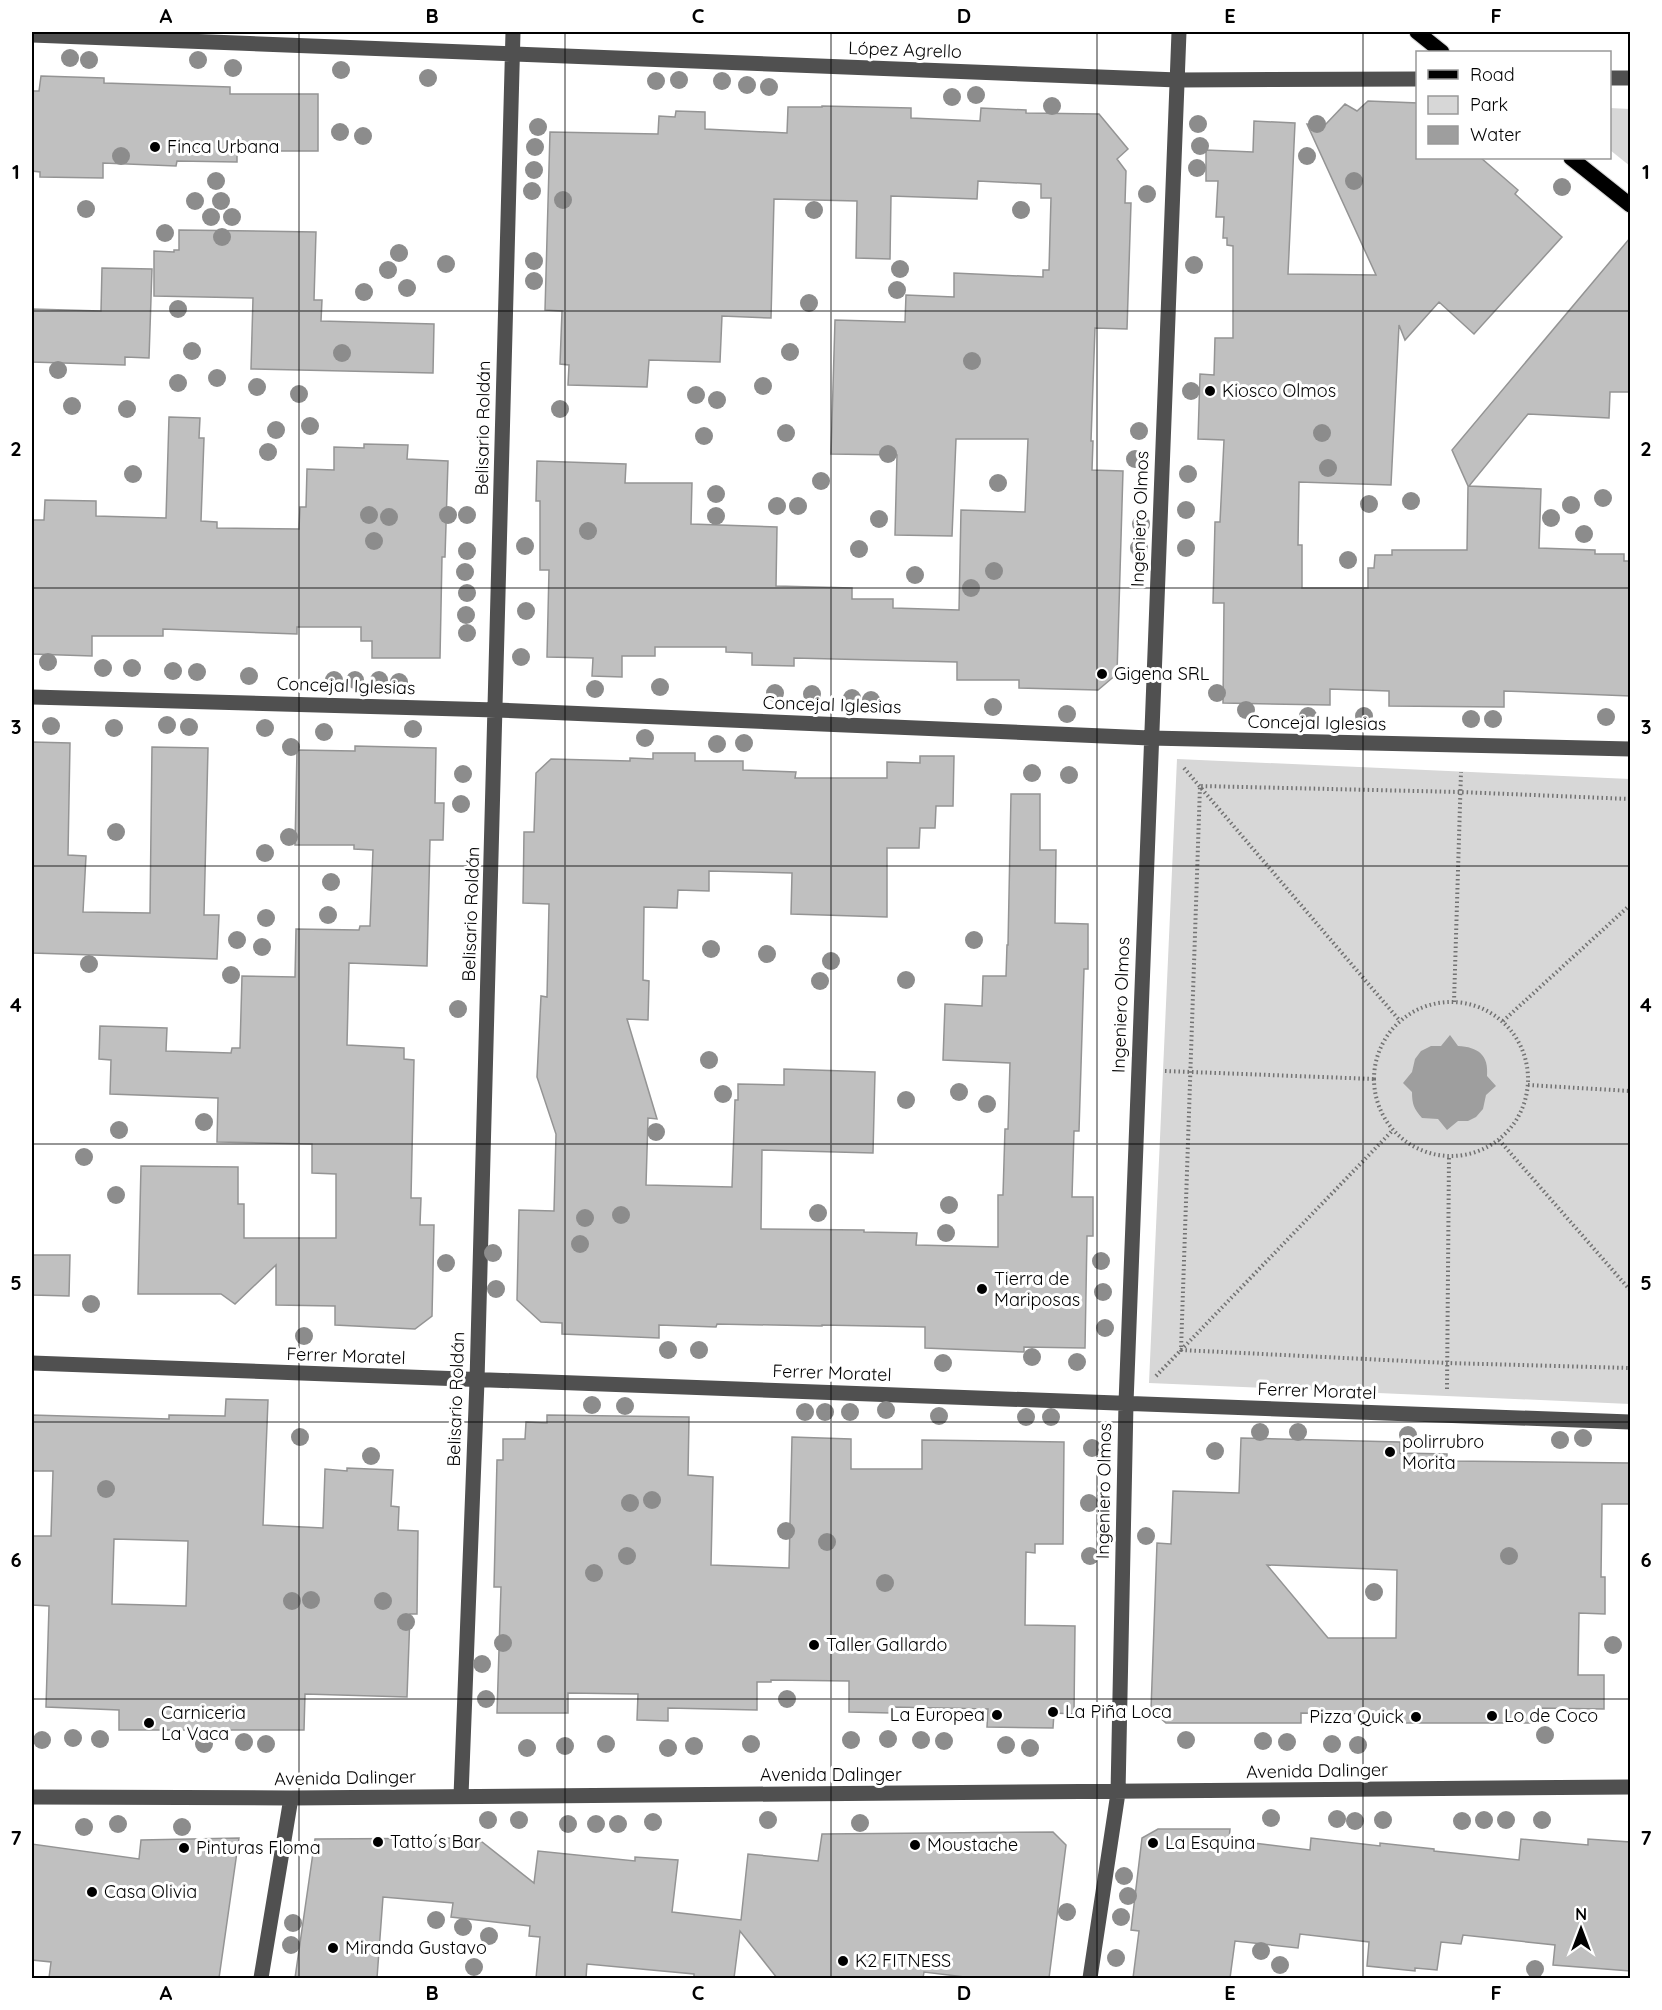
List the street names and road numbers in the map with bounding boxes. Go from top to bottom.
street label: López Agrello [848,36,962,63]
street label: Belisario Roldán [470,360,495,496]
street label: Ingeniero Olmos [1126,450,1153,588]
street label: Concejal Iglesias [276,672,416,699]
street label: Concejal Iglesias [762,691,902,718]
street label: Concejal Iglesias [1247,710,1387,735]
street label: Belisario Roldán [457,846,484,982]
street label: Ingeniero Olmos [1107,936,1134,1074]
street label: Belisario Roldán [442,1331,469,1467]
street label: Ferrer Moratel [286,1342,406,1369]
street label: Ferrer Moratel [772,1359,892,1386]
street label: Ferrer Moratel [1257,1377,1377,1404]
street label: Ingeniero Olmos [1091,1423,1116,1559]
street label: Avenida Dalinger [1246,1758,1388,1783]
street label: Avenida Dalinger [760,1763,902,1786]
street label: Avenida Dalinger [274,1765,416,1790]

